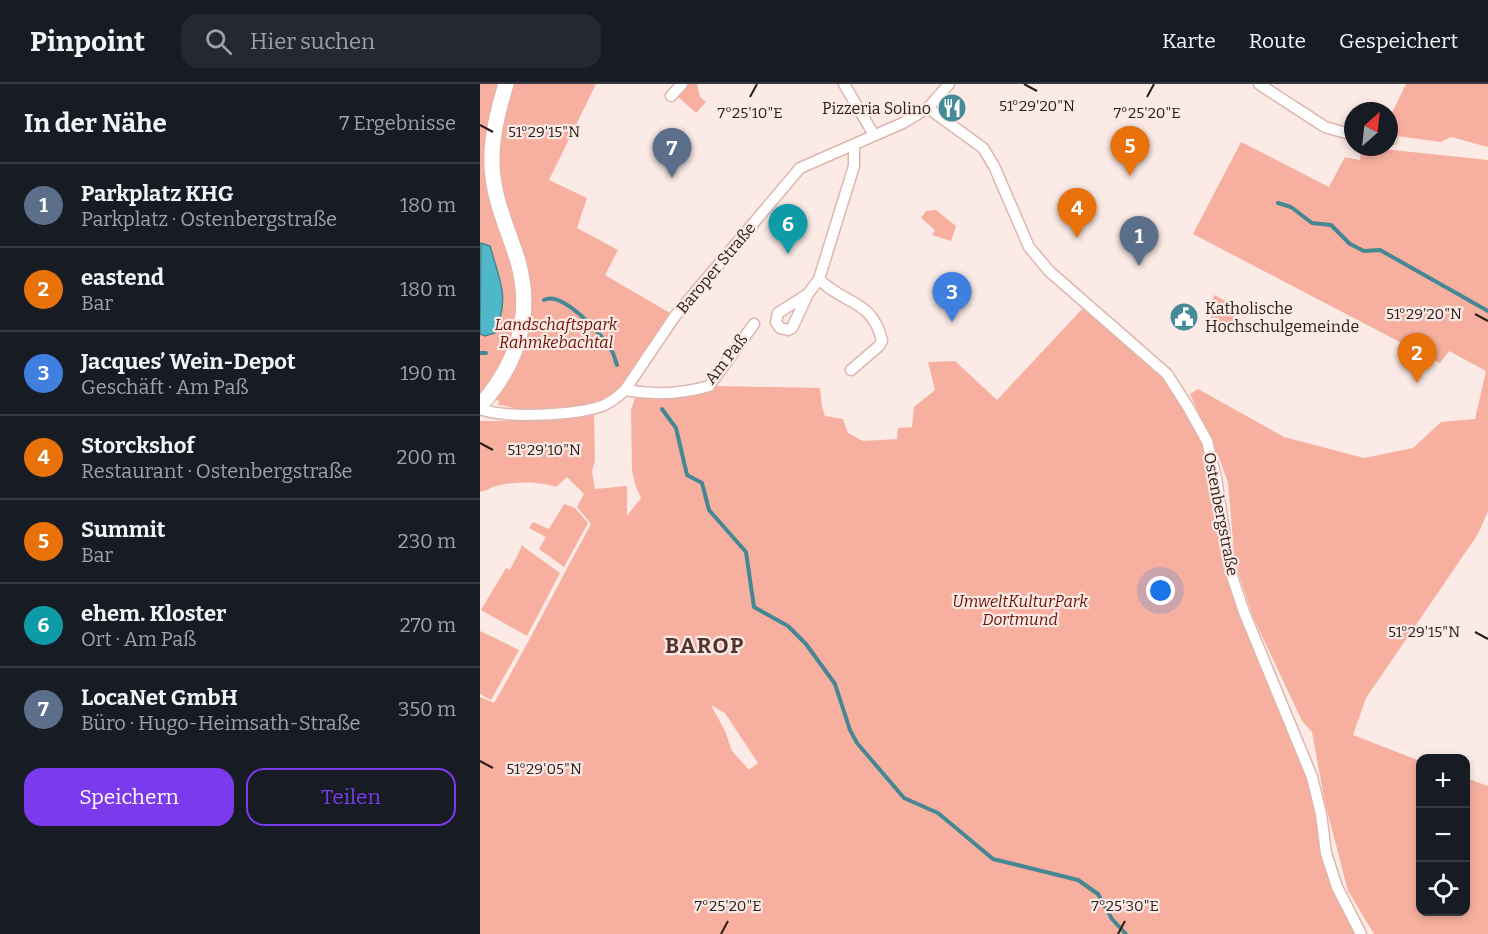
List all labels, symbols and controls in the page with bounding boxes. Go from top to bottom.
search box [181,14,601,68]
text: Pinpoint [30,25,145,58]
icon: search [202,25,235,58]
text: Hier suchen [250,28,375,55]
text: Karte [1162,28,1216,54]
text: Route [1249,28,1306,54]
text: Gespeichert [1339,28,1458,54]
restaurant icon: Pizzeria Solino [936,92,968,124]
text: 51°29'20"N [999,97,1075,115]
place label: Pizzeria Solino [822,99,931,118]
north arrow [1344,102,1398,156]
text: 7°25'10"E [717,104,783,122]
text: 7°25'20"E [1113,104,1181,122]
text: In der Nähe [24,108,167,139]
text: 7 Ergebnisse [339,111,456,135]
text: 51°29'15"N [508,123,580,141]
pin: 5 [1110,126,1150,176]
pin: 7 [652,128,692,178]
text: Parkplatz KHG [81,180,234,207]
pin: 4 [1058,188,1096,238]
text: 1 [39,193,48,217]
text: 180 m [400,193,456,217]
pin: 6 [768,204,808,254]
text: Parkplatz · Ostenbergstraße [81,207,337,231]
pin: 1 [1120,216,1158,266]
street label: Baroper Straße [673,219,759,317]
text: eastend [81,264,164,291]
pin: 3 [932,272,972,322]
text: 2 [38,277,49,301]
text: 180 m [400,277,456,301]
text: Bar [81,291,113,315]
place label: Katholische Hochschulgemeinde [1205,299,1359,336]
public building icon: Katholische Hochschulgemeinde [1168,301,1200,333]
text: 51°29'20"N [1386,305,1462,323]
park label: Landschaftspark Rahmkebachtal [495,315,618,352]
street label: Am Paß [701,330,752,388]
pin: 2 [1398,334,1436,383]
text: Jacques’ Wein-Depot [81,348,296,375]
text: 3 [38,361,49,385]
text: 190 m [400,361,456,385]
text: Geschäft · Am Paß [81,375,248,399]
text: Storckshof [81,432,195,459]
text: 51°29'10"N [507,441,581,459]
text: 4 [37,445,50,469]
text: 200 m [396,445,456,469]
street label: Ostenbergstraße [1200,451,1242,577]
text: Restaurant · Ostenbergstraße [81,459,352,483]
text: Summit [81,516,166,543]
text: 5 [38,529,49,553]
text: 230 m [398,529,456,553]
text: Bar [81,543,113,567]
your location [1146,576,1175,605]
park label: UmweltKulturPark Dortmund [952,592,1088,629]
text: ehem. Kloster [81,600,226,627]
text: 6 [38,613,49,637]
text: 270 m [400,613,456,637]
text: 51°29'15"N [1388,623,1460,641]
text: Ort · Am Paß [81,627,196,651]
district label: BAROP [665,632,745,659]
text: LocaNet GmbH [81,684,238,711]
text: 7 [38,697,49,721]
text: 350 m [398,697,456,721]
text: Büro · Hugo-Heimsath-Straße [81,711,361,735]
map controls [1416,754,1470,916]
button: + [1416,754,1470,808]
text: 51°29'05"N [506,760,582,778]
button: Speichern [24,768,234,826]
button: Teilen [246,768,456,826]
button: − [1416,808,1470,862]
button: locate [1416,862,1470,916]
text: 7°25'20"E [694,897,762,915]
text: 7°25'30"E [1091,897,1159,915]

